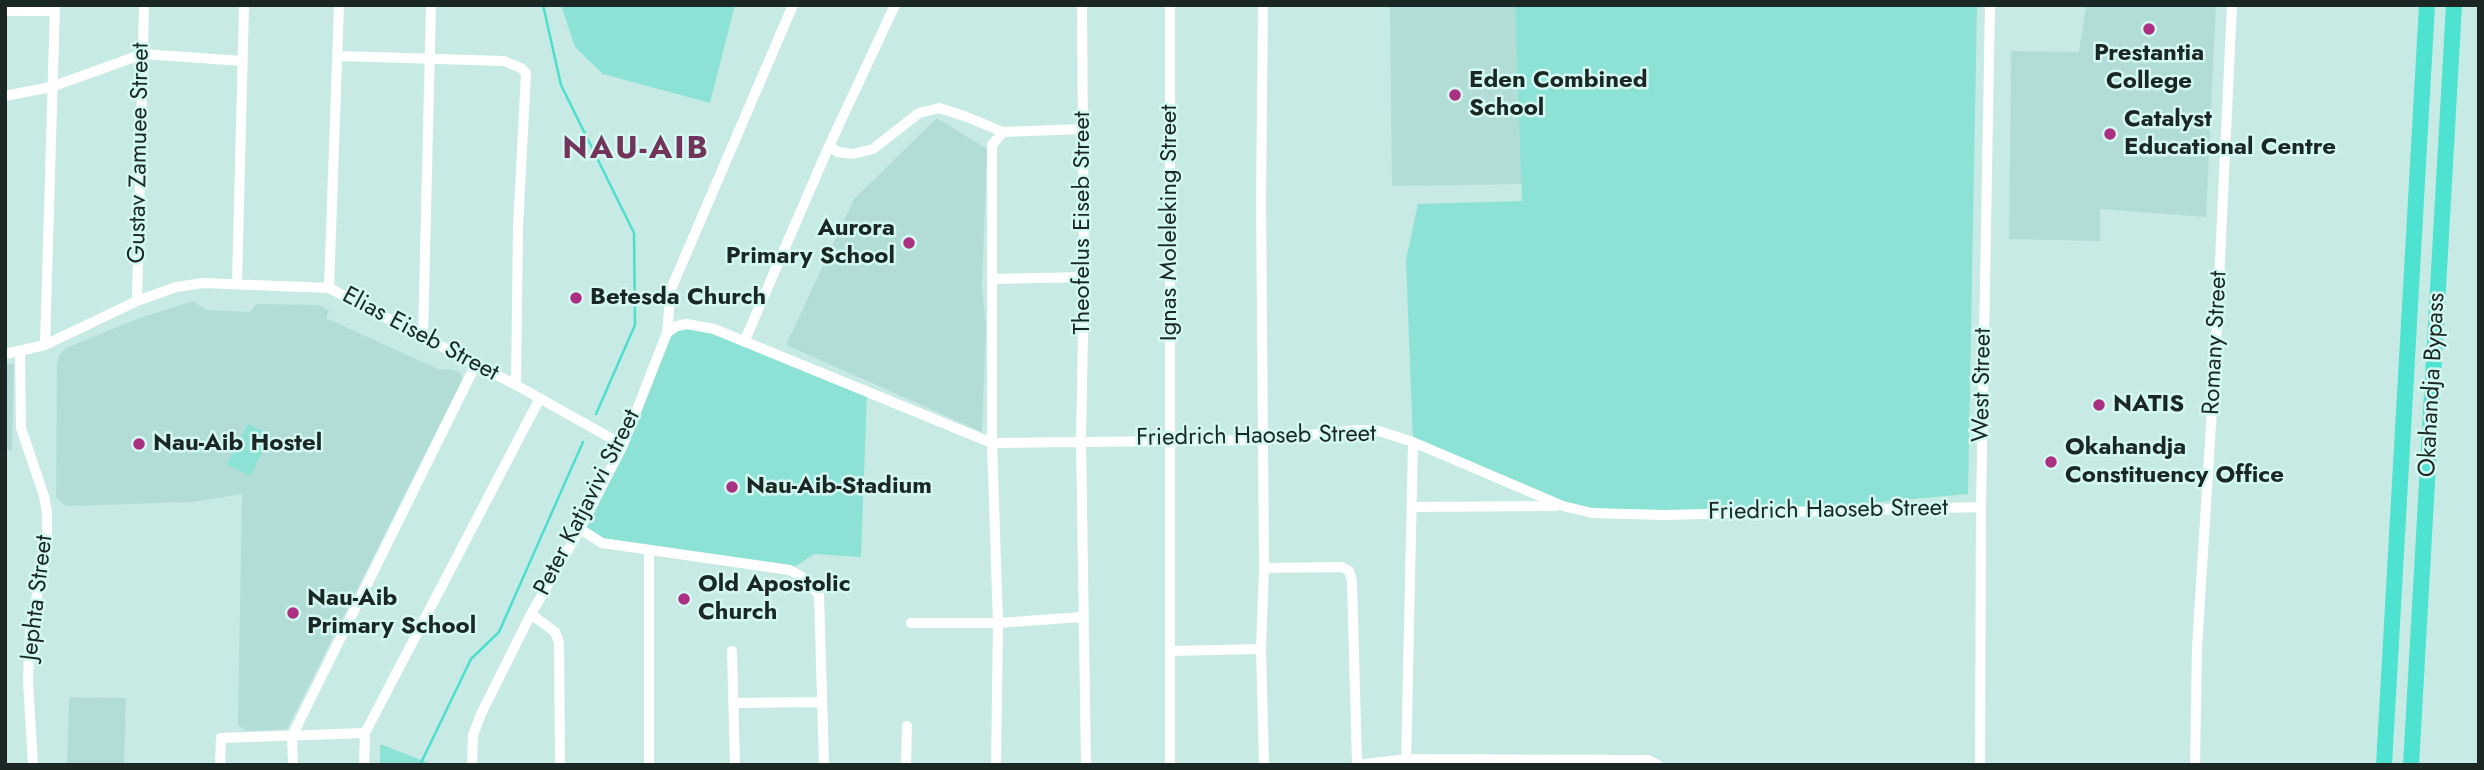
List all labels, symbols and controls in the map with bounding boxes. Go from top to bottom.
marker: Prestantia College [2141,21,2157,37]
place label: Prestantia College [2094,40,2204,96]
street label: Gustav Zamuee Street [124,42,156,264]
place label: Eden Combined School [1469,67,1647,123]
marker: Eden Combined School [1447,87,1463,103]
street label: Ignas Moleleking Street [1156,105,1184,341]
place label: Catalyst Educational Centre [2124,106,2336,162]
street label: Theofelus Eiseb Street [1069,111,1097,335]
marker: Catalyst Educational Centre [2102,126,2118,142]
district label: NAU-AIB [563,131,709,169]
place label: Aurora Primary School [726,215,895,271]
marker: Aurora Primary School [901,235,917,251]
street label: Romany Street [2198,270,2234,416]
street label: Elias Eiseb Street [337,282,503,388]
place label: Betesda Church [590,284,766,312]
marker: Betesda Church [568,290,584,306]
street label: Okahandja Bypass [2414,292,2452,478]
street label: West Street [1968,328,1998,442]
place label: NATIS [2113,391,2184,419]
marker: NATIS [2091,397,2107,413]
street label: Peter Katjavivi Street [529,405,647,601]
street label: Friedrich Haoseb Street [1136,421,1376,453]
place label: Nau-Aib Hostel [153,430,322,458]
place label: Okahandja Constituency Office [2065,434,2284,490]
marker: Nau-Aib Hostel [131,436,147,452]
marker: Okahandja Constituency Office [2043,454,2059,470]
place label: Nau-Aib-Stadium [746,473,932,501]
marker: Nau-Aib-Stadium [724,479,740,495]
street label: Friedrich Haoseb Street [1708,495,1948,527]
street label: Jephta Street [16,534,60,662]
place label: Old Apostolic Church [698,571,850,627]
place label: Nau-Aib Primary School [307,585,476,641]
marker: Old Apostolic Church [676,591,692,607]
marker: Nau-Aib Primary School [285,605,301,621]

